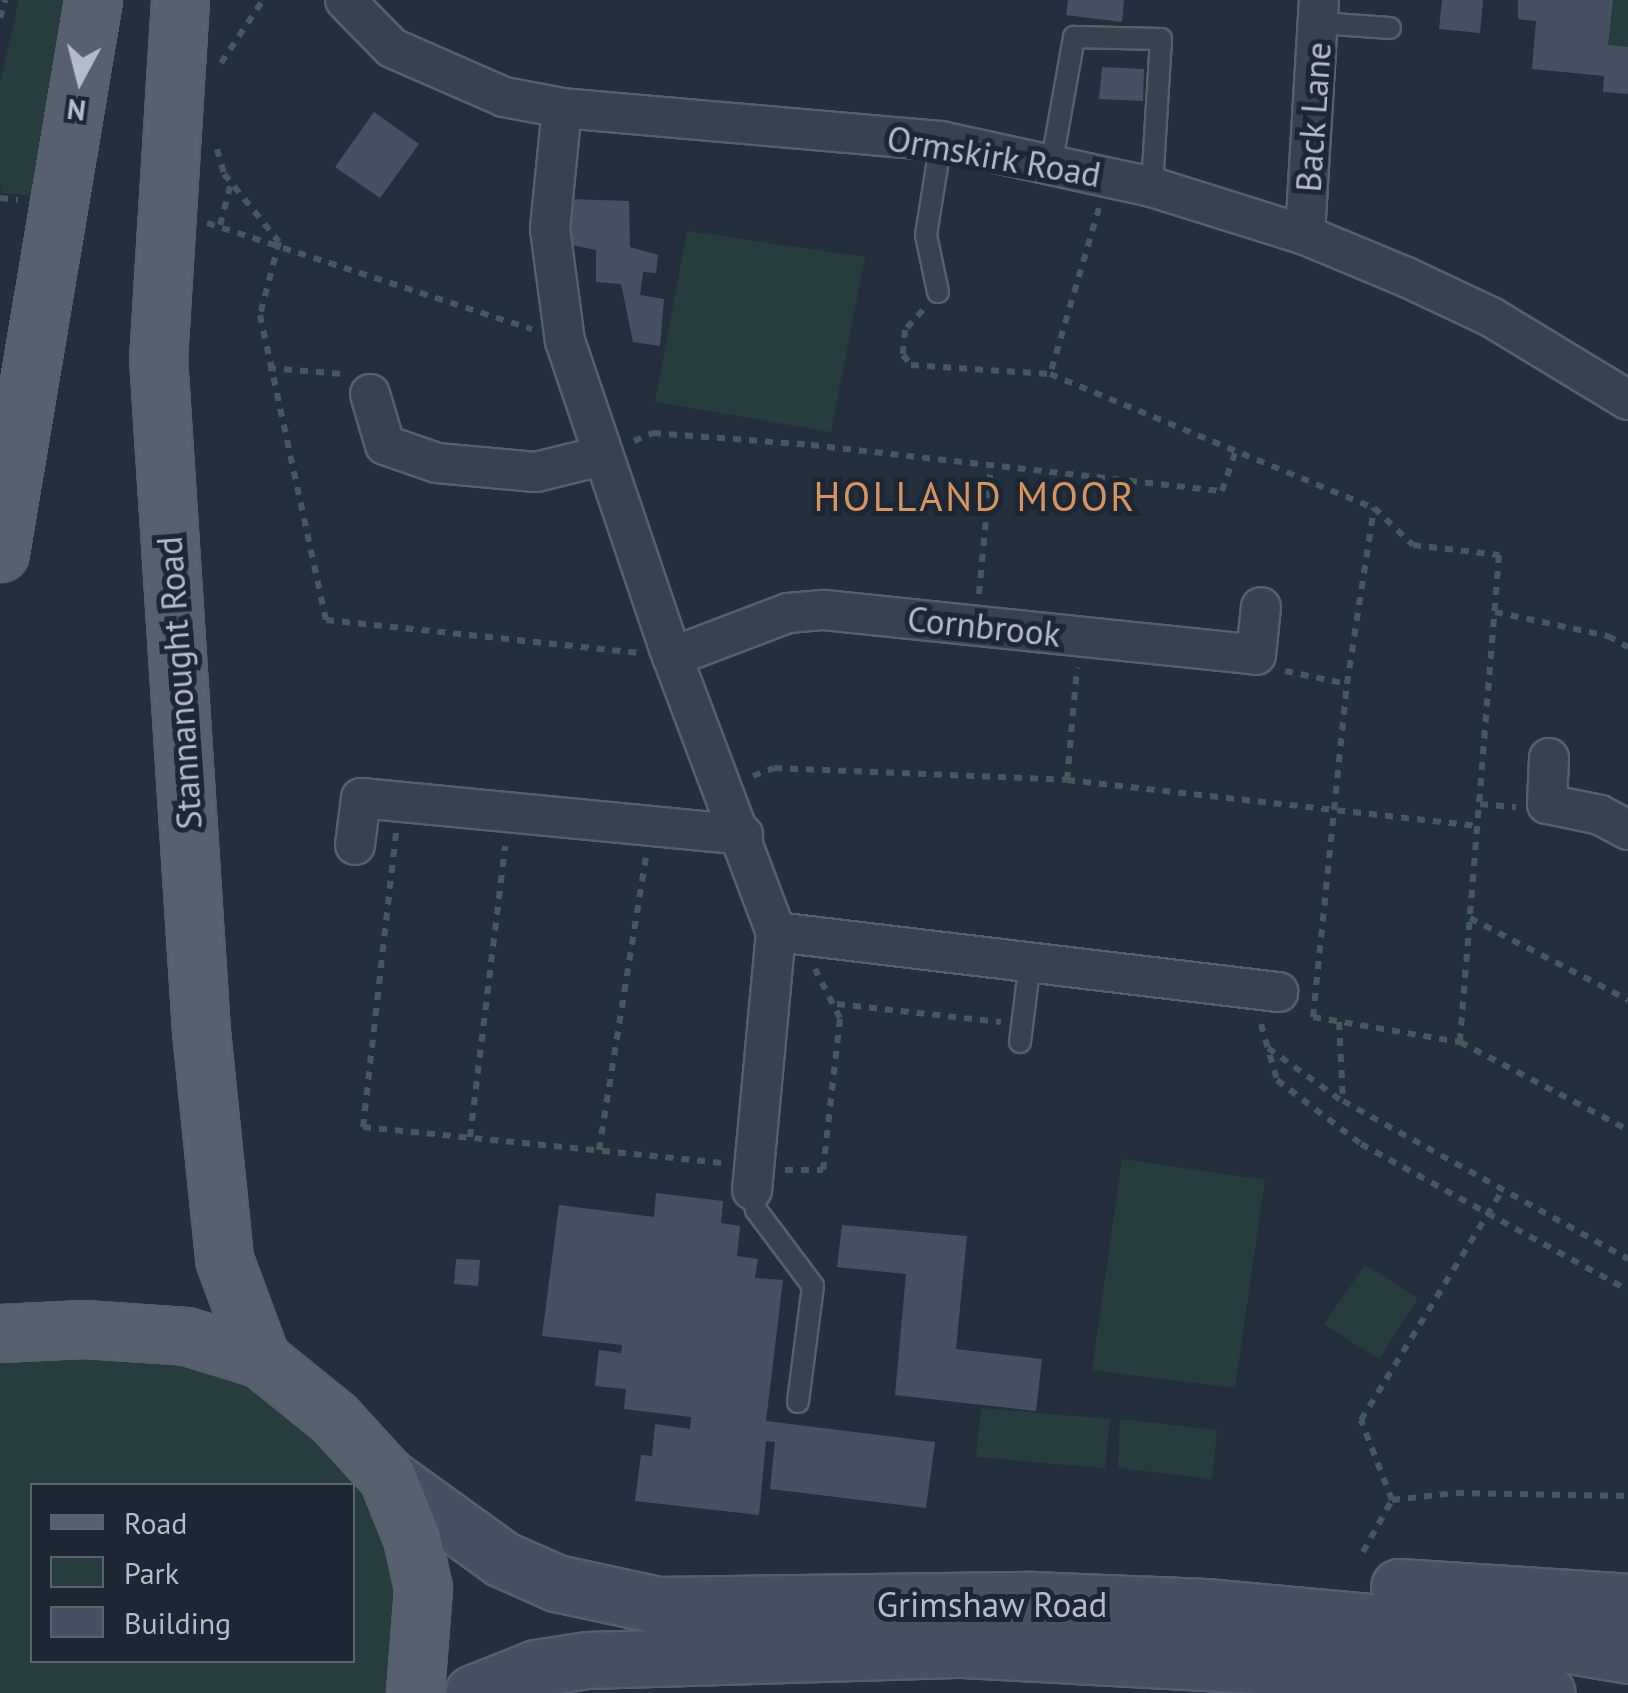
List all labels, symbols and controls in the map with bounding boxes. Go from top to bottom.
north arrow [30,30,130,130]
street label: Back Lane [1287,40,1339,194]
text: N [65,91,88,130]
street label: Ormskirk Road [883,116,1105,196]
district label: HOLLAND MOOR [813,472,1137,520]
street label: Stannanought Road [148,535,210,831]
street label: Cornbrook [905,597,1063,655]
legend [30,1483,355,1663]
text: Road [124,1503,188,1542]
text: Park [124,1553,179,1592]
street label: Grimshaw Road [876,1583,1108,1625]
text: Building [124,1603,231,1642]

